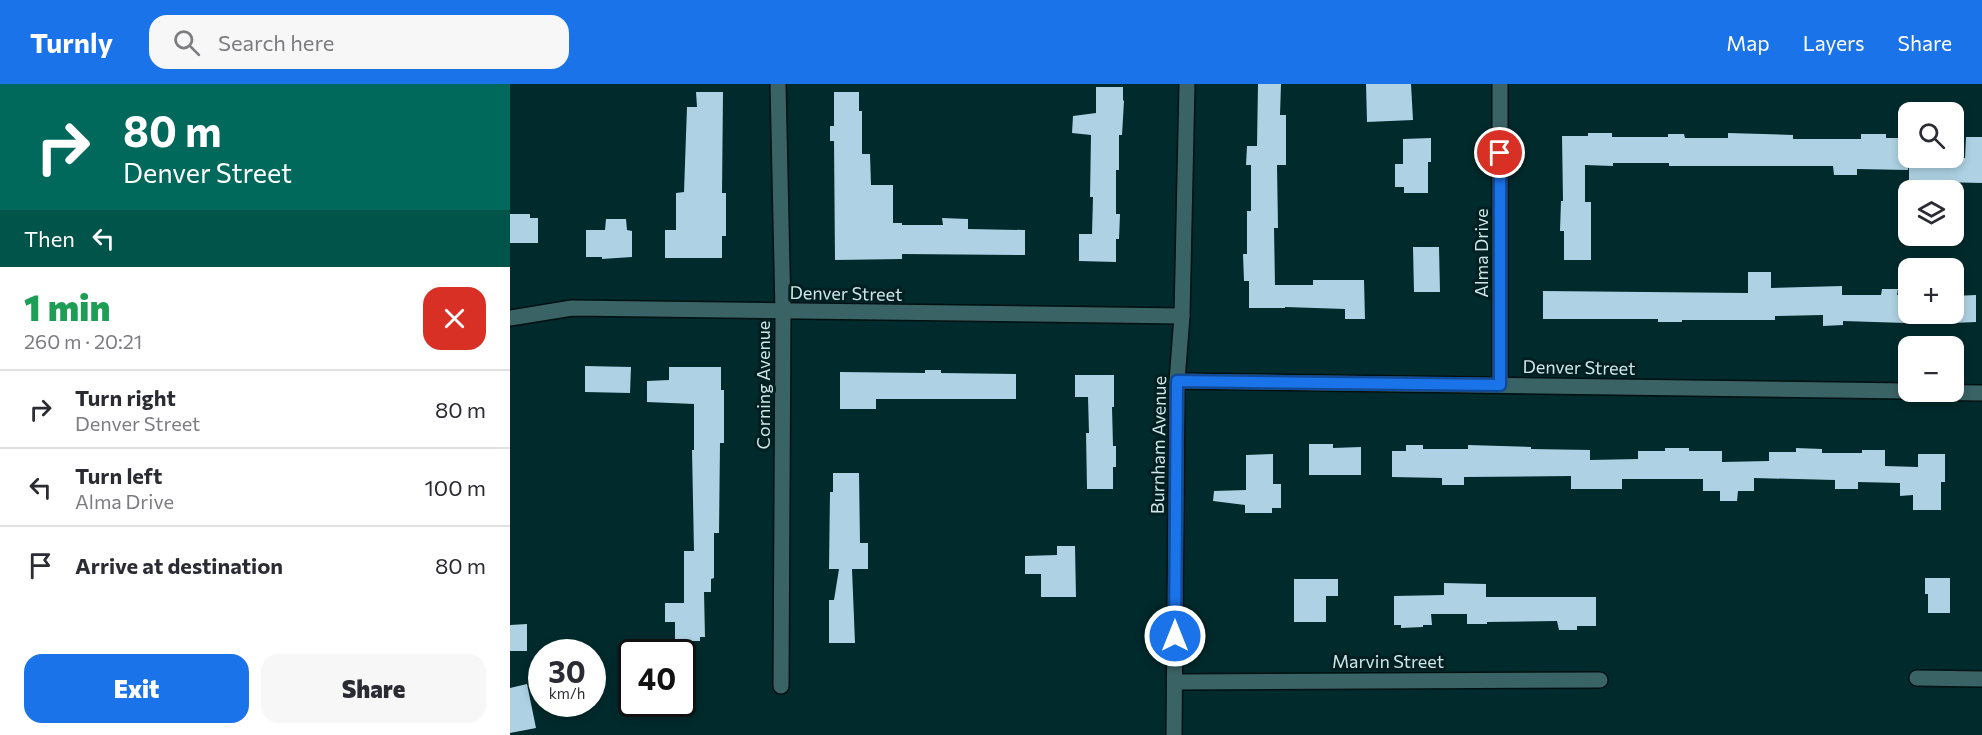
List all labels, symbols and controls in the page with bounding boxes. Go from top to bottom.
search box [149,15,569,69]
text: Turnly [30,25,113,59]
icon: search [170,26,203,59]
text: Search here [218,29,334,56]
text: Map [1726,30,1770,55]
text: Layers [1803,30,1865,55]
text: Share [1898,30,1952,55]
map controls [1898,102,1964,402]
button: search [1898,102,1964,168]
text: 80 m [123,104,222,156]
icon: right [24,108,102,186]
pin [1474,127,1525,178]
icon: arrive [1483,136,1516,169]
text: Denver Street [123,156,292,189]
button: layers [1898,180,1964,246]
street label: Alma Drive [1470,208,1492,298]
icon: left [87,222,120,255]
text: Then [24,225,75,252]
button: + [1898,258,1964,324]
street label: Denver Street [789,281,903,305]
text: 1 min [24,284,110,328]
button: close [423,287,486,350]
street label: Corning Avenue [752,321,774,449]
text: 260 m · 20:21 [24,329,142,353]
button: − [1898,336,1964,402]
street label: Denver Street [1522,355,1636,379]
street label: Burnham Avenue [1146,376,1170,514]
text: Turn right [75,384,176,411]
icon: right [24,393,57,426]
text: 80 m [435,396,486,423]
text: Denver Street [75,411,200,435]
text: Turn left [75,462,162,489]
icon: left [24,471,57,504]
text: 100 m [424,474,486,501]
text: Alma Drive [75,489,174,513]
icon: arrive [24,549,57,582]
text: Arrive at destination [75,552,283,579]
text: 80 m [435,552,486,579]
position arrow [1143,604,1207,668]
speed limit sign: 40 [618,639,696,717]
street label: Marvin Street [1332,650,1444,672]
text: 30 [548,652,586,689]
button: Exit [24,654,249,723]
button: Share [261,654,486,723]
text: km/h [549,684,585,702]

